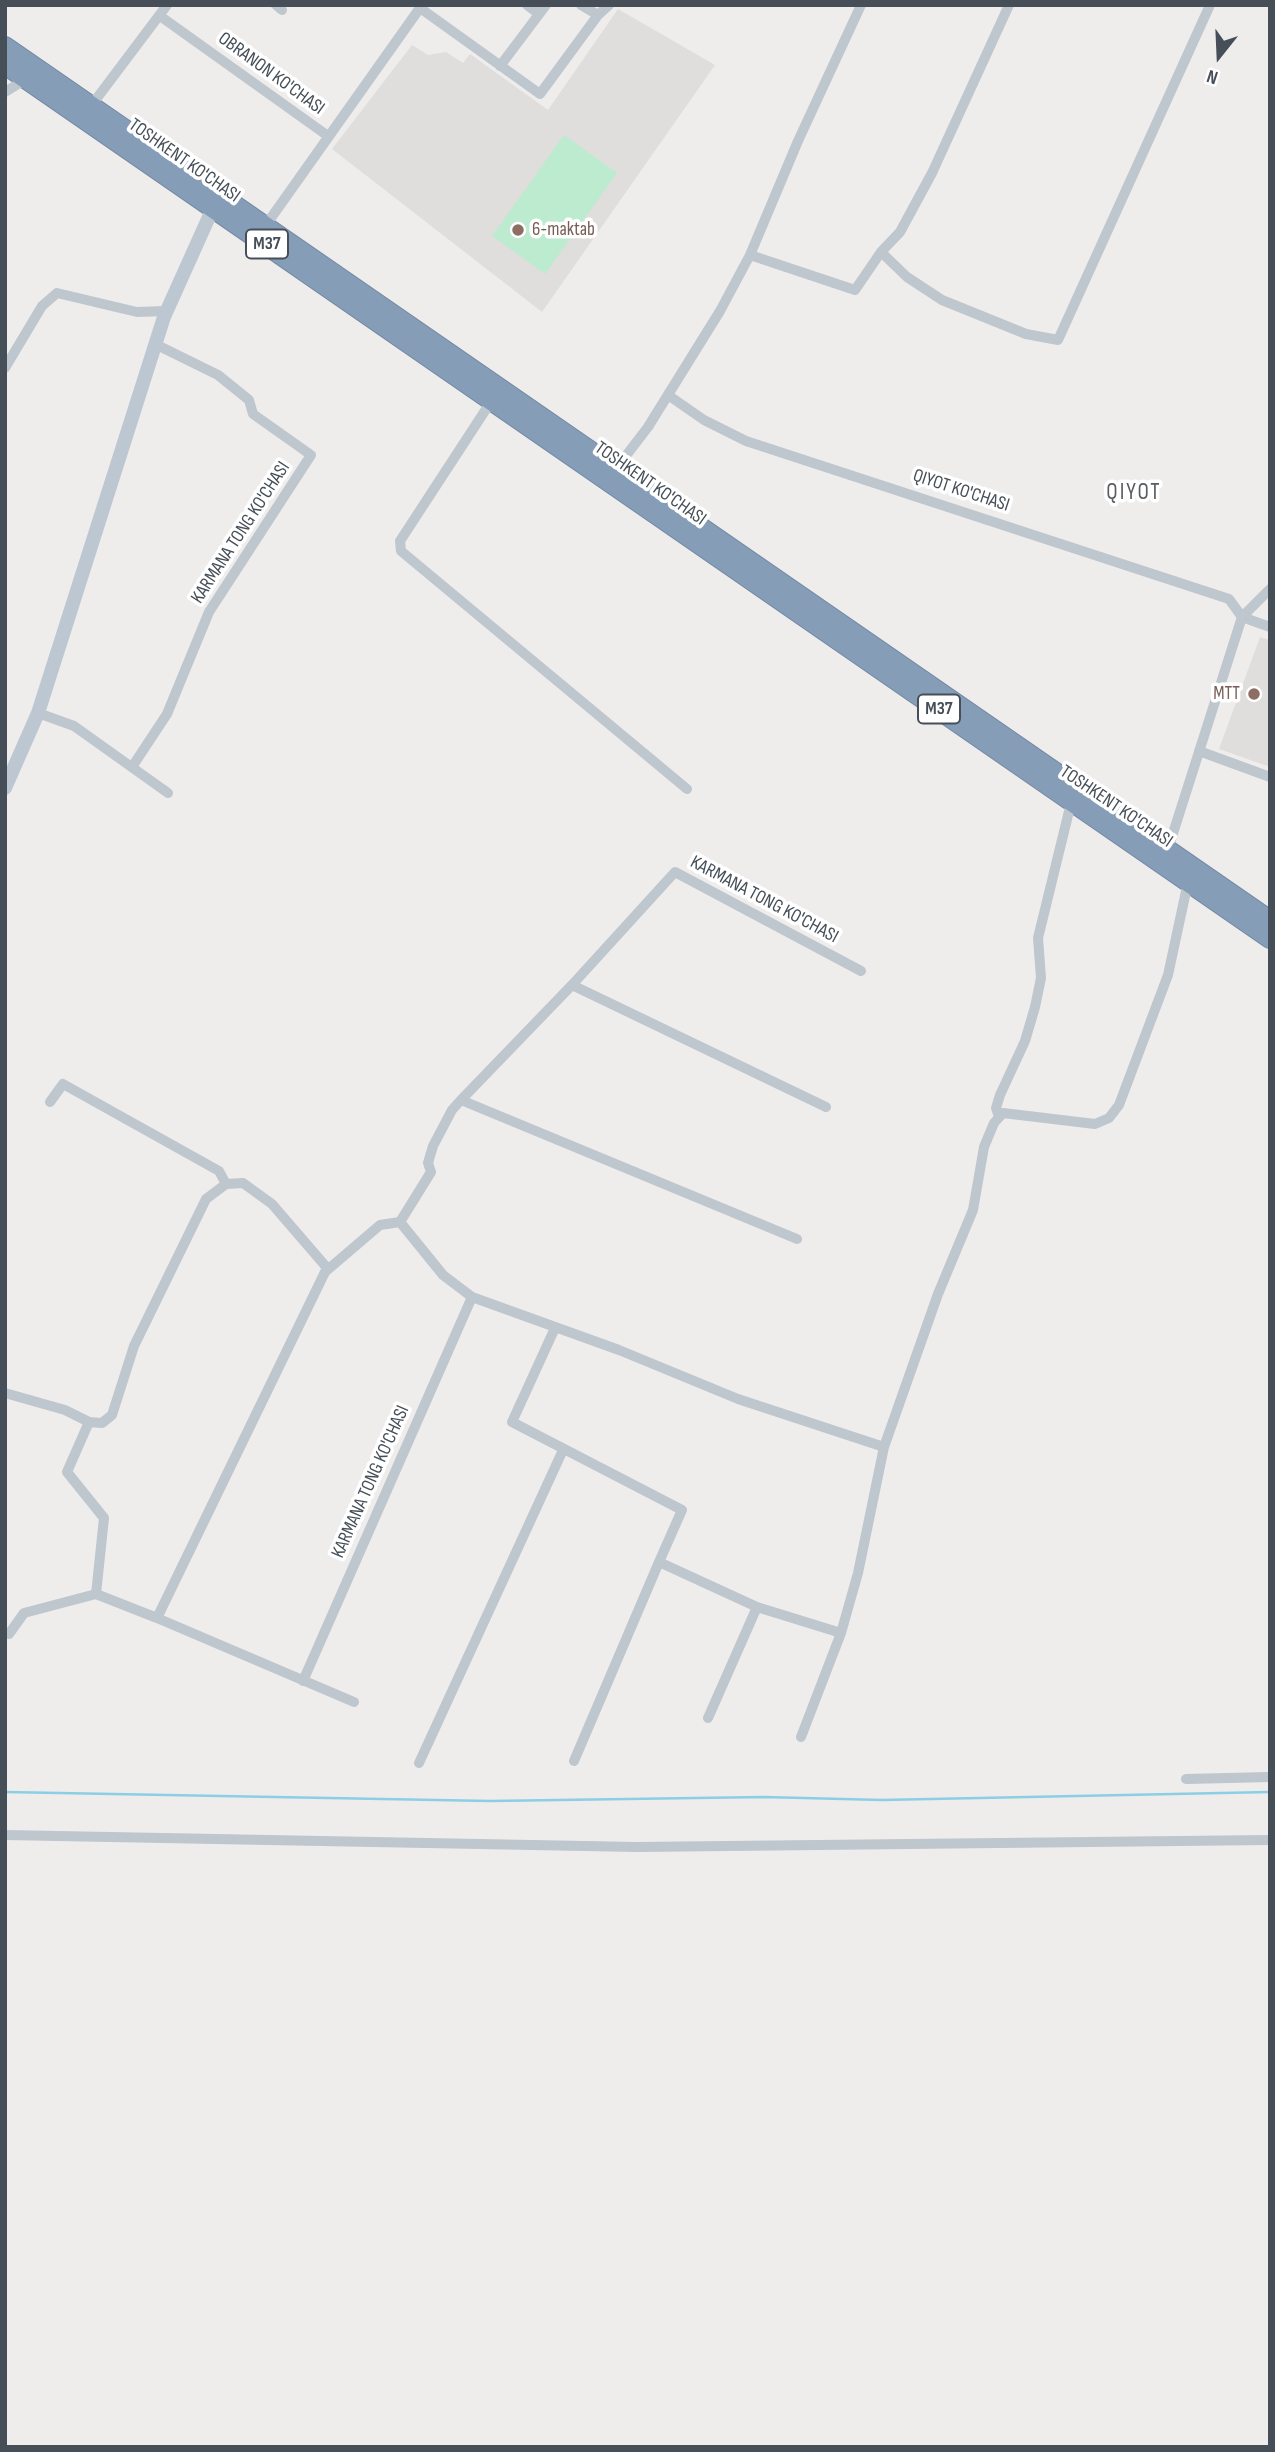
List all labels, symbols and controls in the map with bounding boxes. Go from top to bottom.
north arrow [1184,21,1254,91]
street label: OBRANON KO'CHASI [213,28,329,120]
text: N [1204,64,1221,89]
street label: TOSHKENT KO'CHASI [124,114,244,208]
place label: 6-maktab [532,219,595,241]
marker: 6-maktab [510,222,526,238]
road number: M37 [246,230,288,258]
street label: TOSHKENT KO'CHASI [590,437,710,531]
street label: KARMANA TONG KO'CHASI [187,458,295,608]
street label: QIYOT KO'CHASI [910,465,1012,517]
district label: QIYOT [1107,479,1161,507]
place label: MTT [1213,683,1240,705]
marker: MTT [1246,686,1262,702]
road number: M37 [918,694,960,724]
street label: TOSHKENT KO'CHASI [1055,761,1177,853]
street label: KARMANA TONG KO'CHASI [686,851,842,949]
street label: KARMANA TONG KO'CHASI [327,1402,415,1562]

